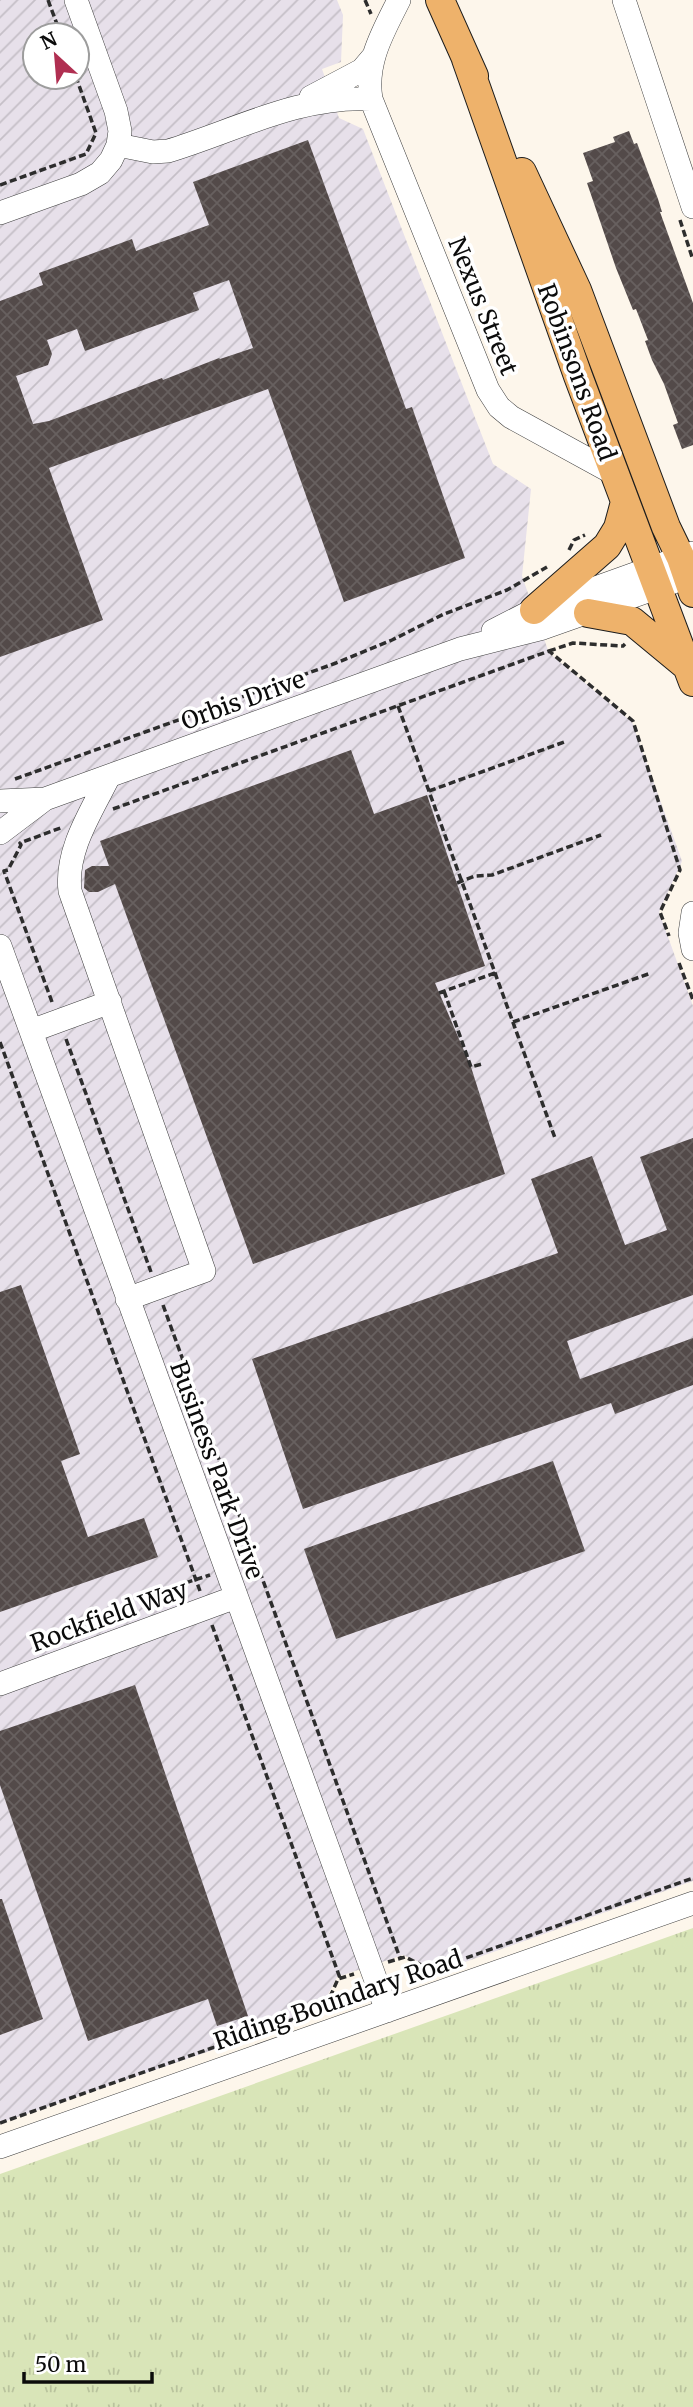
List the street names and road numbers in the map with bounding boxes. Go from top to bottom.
street label: Nexus Street [441,232,525,380]
street label: Robinsons Road [531,279,623,465]
street label: Orbis Drive [177,663,309,737]
street label: Business Park Drive [163,1357,271,1583]
street label: Rockfield Way [26,1573,192,1659]
street label: Riding Boundary Road [210,1943,466,2057]

